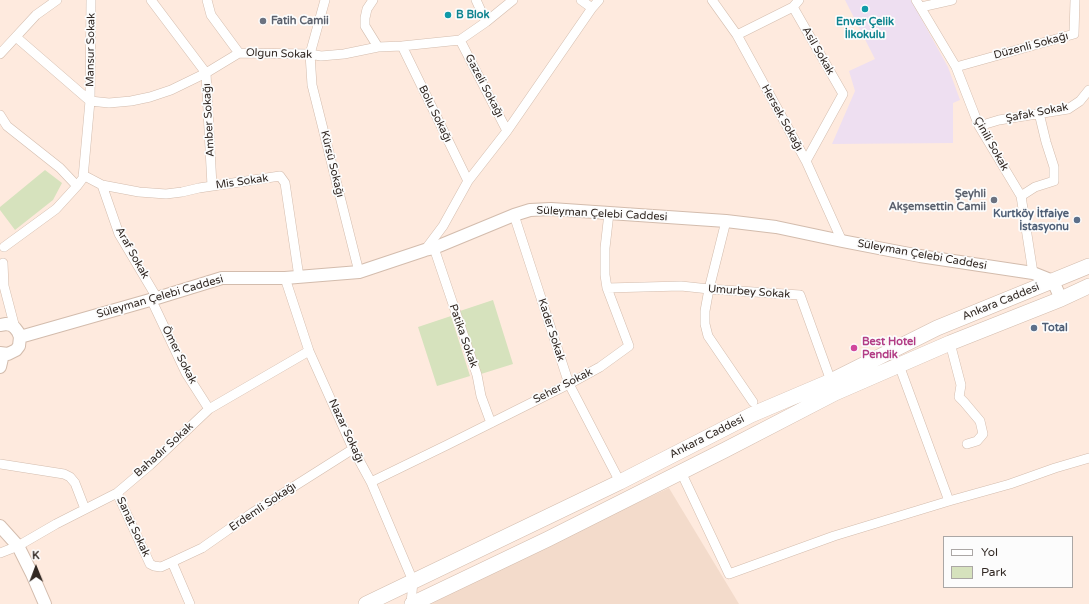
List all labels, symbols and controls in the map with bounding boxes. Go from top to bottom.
marker: Enver Çelik İlkokulu [860,4,870,14]
place label: B Blok [456,8,489,22]
marker: B Blok [443,10,453,20]
street label: Mansur Sokak [84,13,98,87]
place label: Fatih Camii [271,14,329,28]
place label: Enver Çelik İlkokulu [836,15,894,41]
marker: Fatih Camii [258,16,268,26]
street label: Asil Sokak [799,25,837,77]
street label: Düzenli Sokağı [992,30,1070,62]
street label: Olgun Sokak [246,46,312,62]
street label: Gazeli Sokağı [462,52,506,120]
street label: Hersek Sokağı [758,82,806,154]
street label: Amber Sokağı [200,83,218,157]
street label: Bolu Sokağı [416,83,454,145]
street label: Şafak Sokak [1005,100,1069,126]
street label: Çinili Sokak [971,115,1011,173]
street label: Kürsü Sokağı [317,129,347,199]
street label: Mis Sokak [215,172,269,192]
place label: Şeyhli Akşemsettin Camii [889,187,986,213]
marker: Şeyhli Akşemsettin Camii [989,195,999,205]
street label: Süleyman Çelebi Caddesi [536,204,668,224]
place label: Kurtköy İtfaiye İstasyonu [993,207,1069,233]
marker: Kurtköy İtfaiye İstasyonu [1072,215,1082,225]
street label: Araf Sokak [112,225,152,281]
street label: Süleyman Çelebi Caddesi [856,237,988,273]
street label: Süleyman Çelebi Caddesi [95,273,225,321]
street label: Ankara Caddesi [960,281,1042,323]
street label: Umurbey Sokak [707,283,791,301]
street label: Kader Sokak [535,297,567,363]
street label: Patika Sokak [446,302,480,370]
place label: Total [1042,321,1068,335]
marker: Total [1029,323,1039,333]
street label: Ömer Sokak [159,324,199,386]
place label: Best Hotel Pendik [862,335,916,361]
marker: Best Hotel Pendik [849,343,859,353]
street label: Seher Sokak [531,365,595,407]
street label: Nazar Sokağı [325,397,367,465]
street label: Ankara Caddesi [667,412,747,462]
street label: Bahadır Sokak [132,420,196,480]
street label: Erdemli Sokağı [227,480,299,534]
street label: Sanat Sokak [113,495,153,559]
legend [943,536,1073,588]
text: Yol [981,545,998,559]
north arrow [16,548,56,588]
text: K [32,549,40,562]
text: Park [981,565,1007,579]

